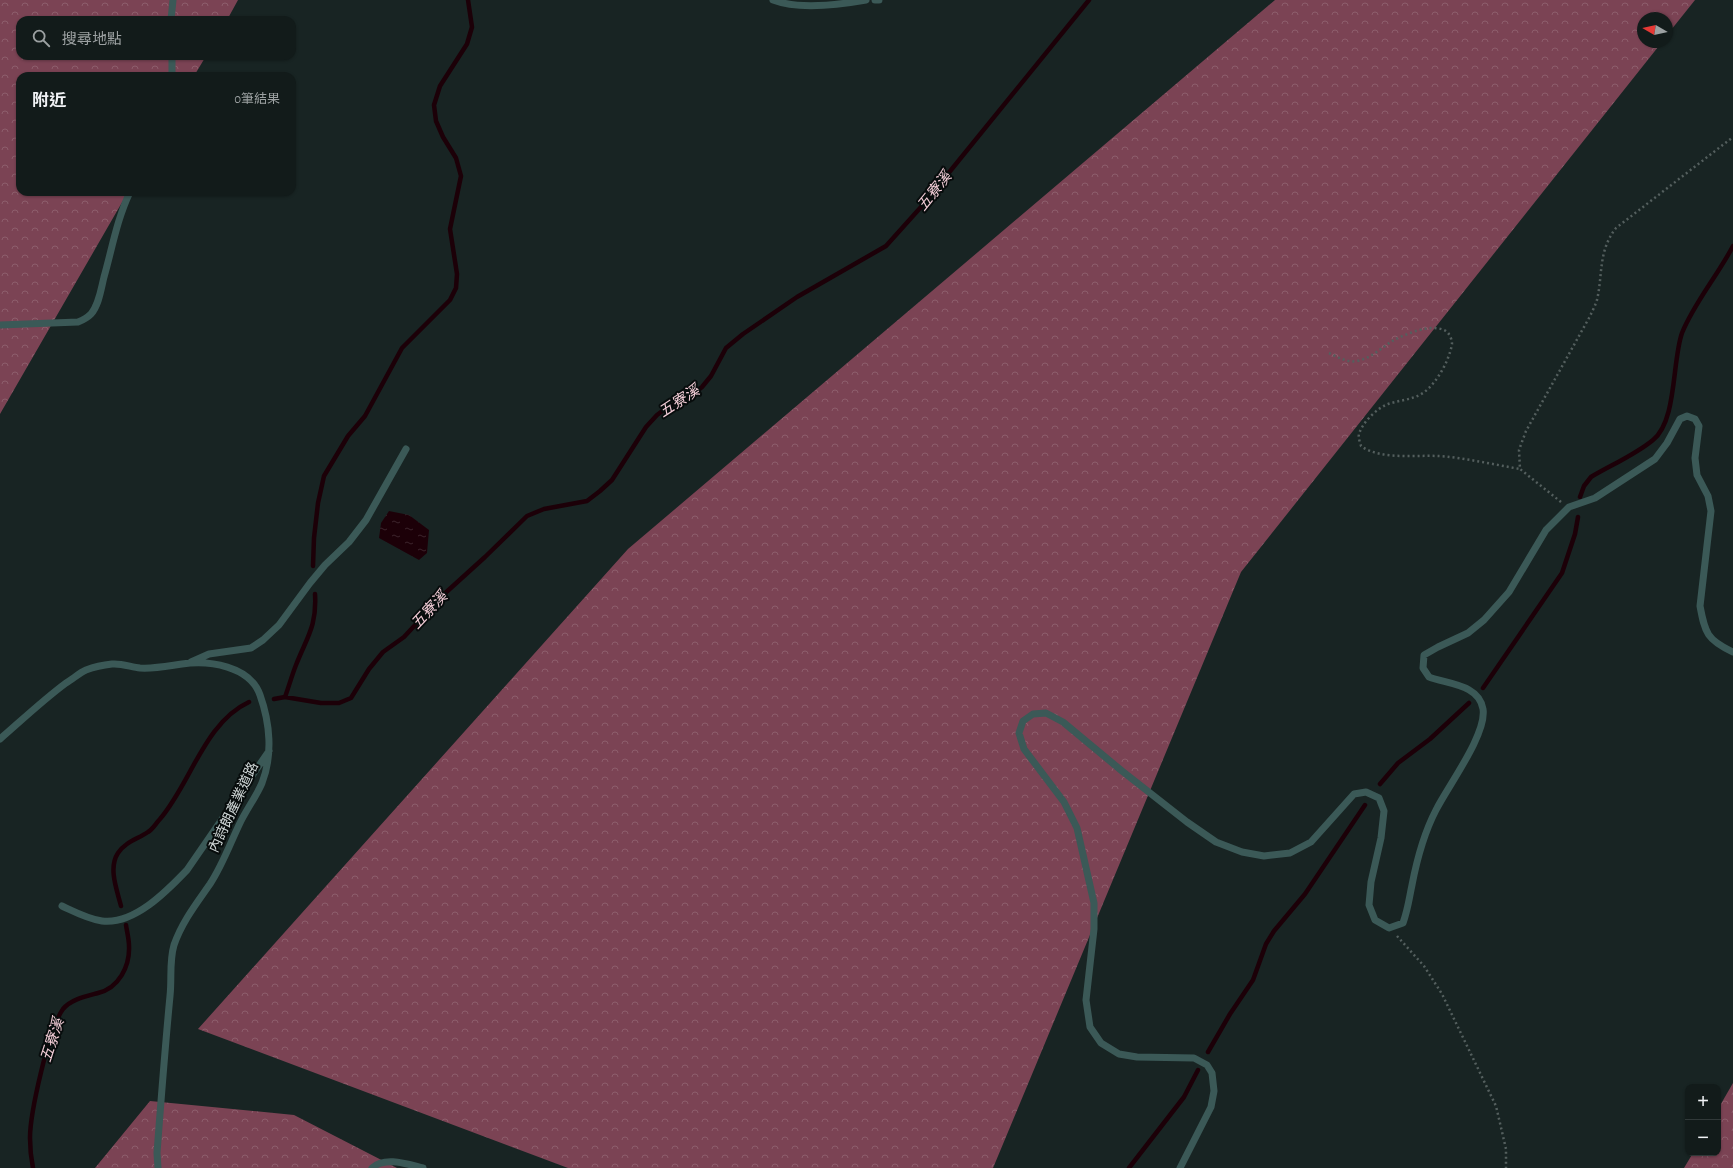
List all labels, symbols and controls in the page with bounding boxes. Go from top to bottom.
north arrow [1637,12,1673,48]
search box [16,16,296,60]
icon: search [30,27,52,49]
text: 搜尋地點 [62,32,122,47]
text: 附近 [32,92,66,109]
text: 0筆結果 [234,93,280,106]
water label: 五寮溪 [914,167,956,214]
water label: 五寮溪 [656,381,704,420]
water label: 五寮溪 [408,587,452,632]
street label: 內詩朗產業道路 [205,759,261,855]
water label: 五寮溪 [37,1014,67,1064]
map controls [1685,1084,1721,1156]
button: + [1685,1084,1721,1120]
button: − [1685,1120,1721,1156]

